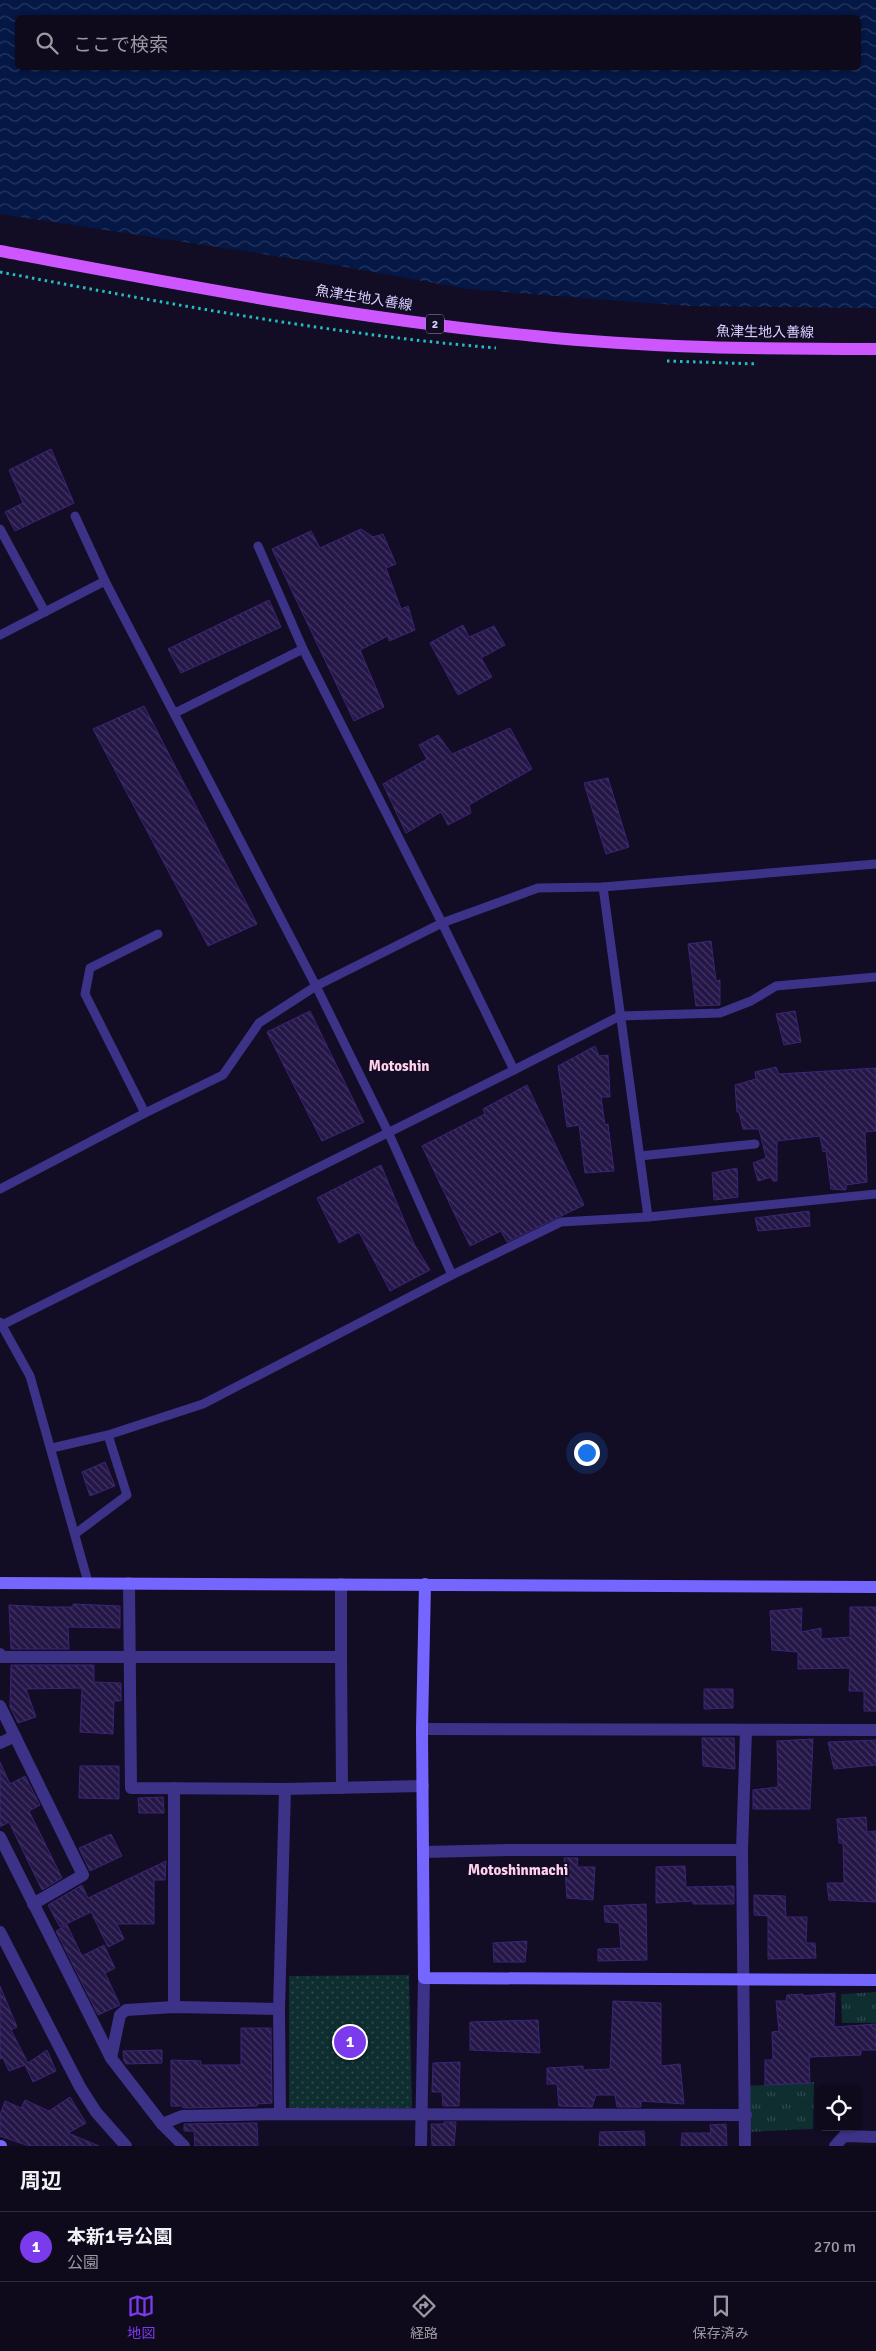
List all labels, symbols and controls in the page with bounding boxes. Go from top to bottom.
search box [15,15,861,70]
icon: search [33,29,61,57]
text: ここで検索 [73,33,168,57]
street label: 魚津生地入善線 [314,282,414,314]
road number: 2 [426,314,444,334]
street label: 魚津生地入善線 [716,323,814,341]
district label: Motoshin [368,1057,430,1075]
your location [574,1440,600,1466]
district label: Motoshinmachi [468,1861,568,1879]
pin: 1 [334,2023,366,2061]
map controls [816,2086,861,2131]
button: locate [816,2086,861,2131]
text: 周辺 [20,2168,62,2194]
text: 本新1号公園 [67,2225,172,2249]
text: 1 [32,2237,40,2257]
text: 270 m [814,2237,856,2257]
text: 公園 [67,2253,99,2273]
tab: 地図 [127,2292,155,2342]
tab: 経路 [410,2292,438,2342]
tab: 保存済み [693,2292,749,2342]

